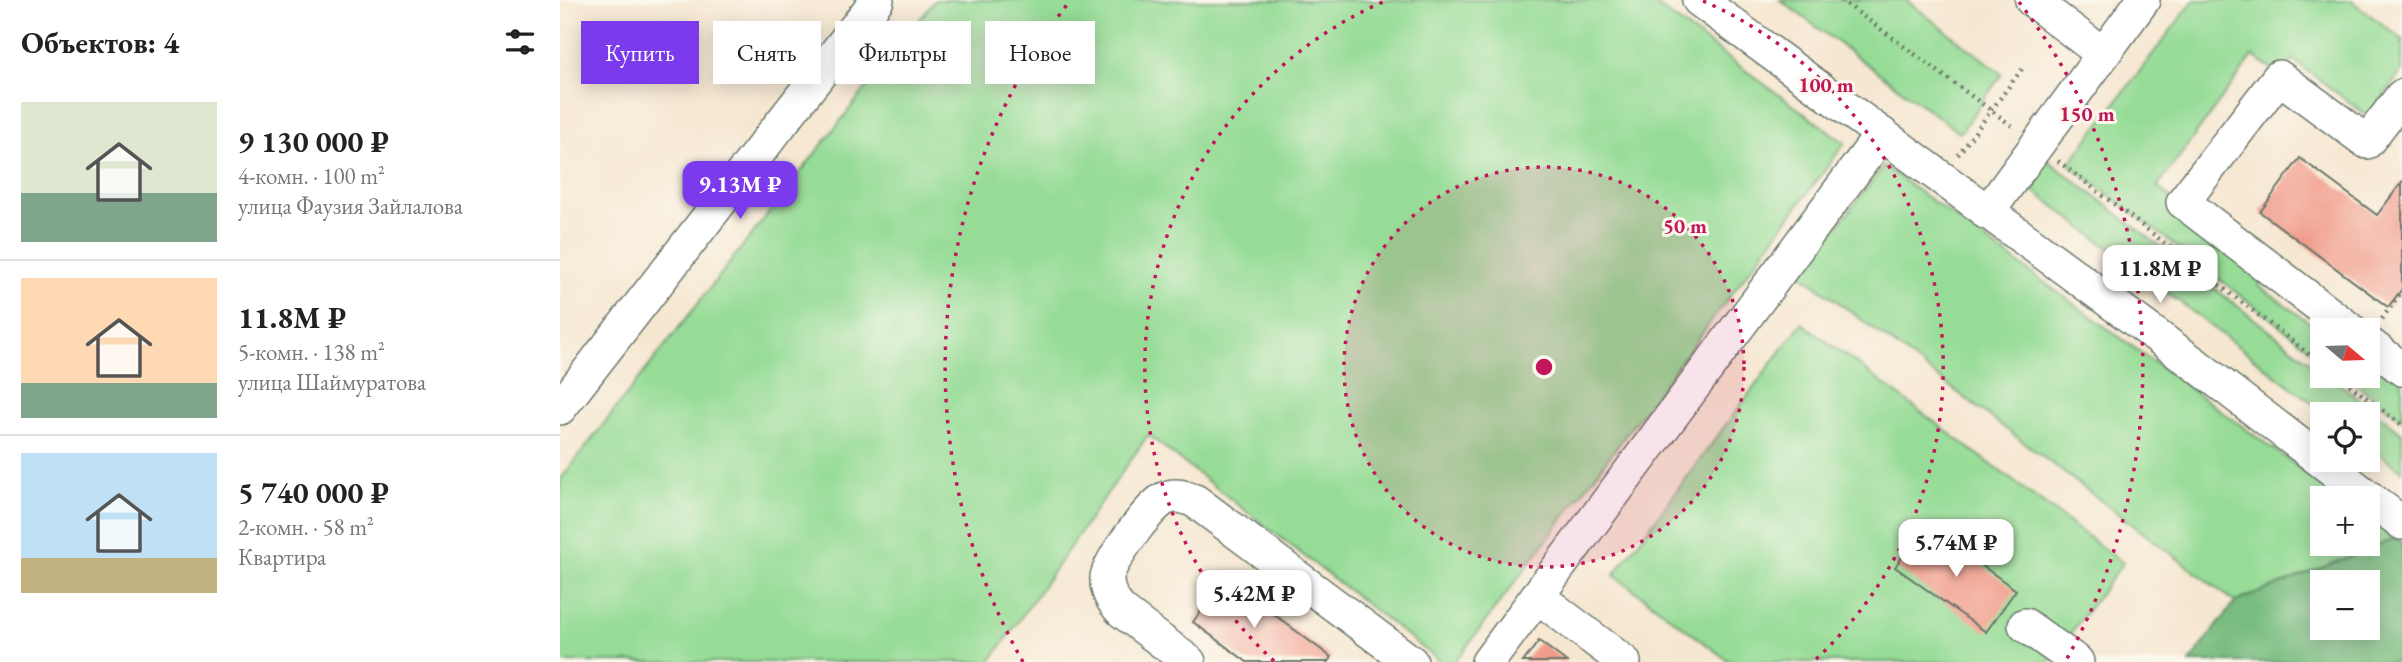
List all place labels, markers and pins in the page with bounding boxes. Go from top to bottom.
pin: 9.13M ₽ [675,162,805,221]
pin: 11.8M ₽ [2095,246,2225,305]
centre of rings [1532,355,1556,379]
pin: 5.74M ₽ [1891,520,2021,579]
pin: 5.42M ₽ [1189,570,1319,630]

